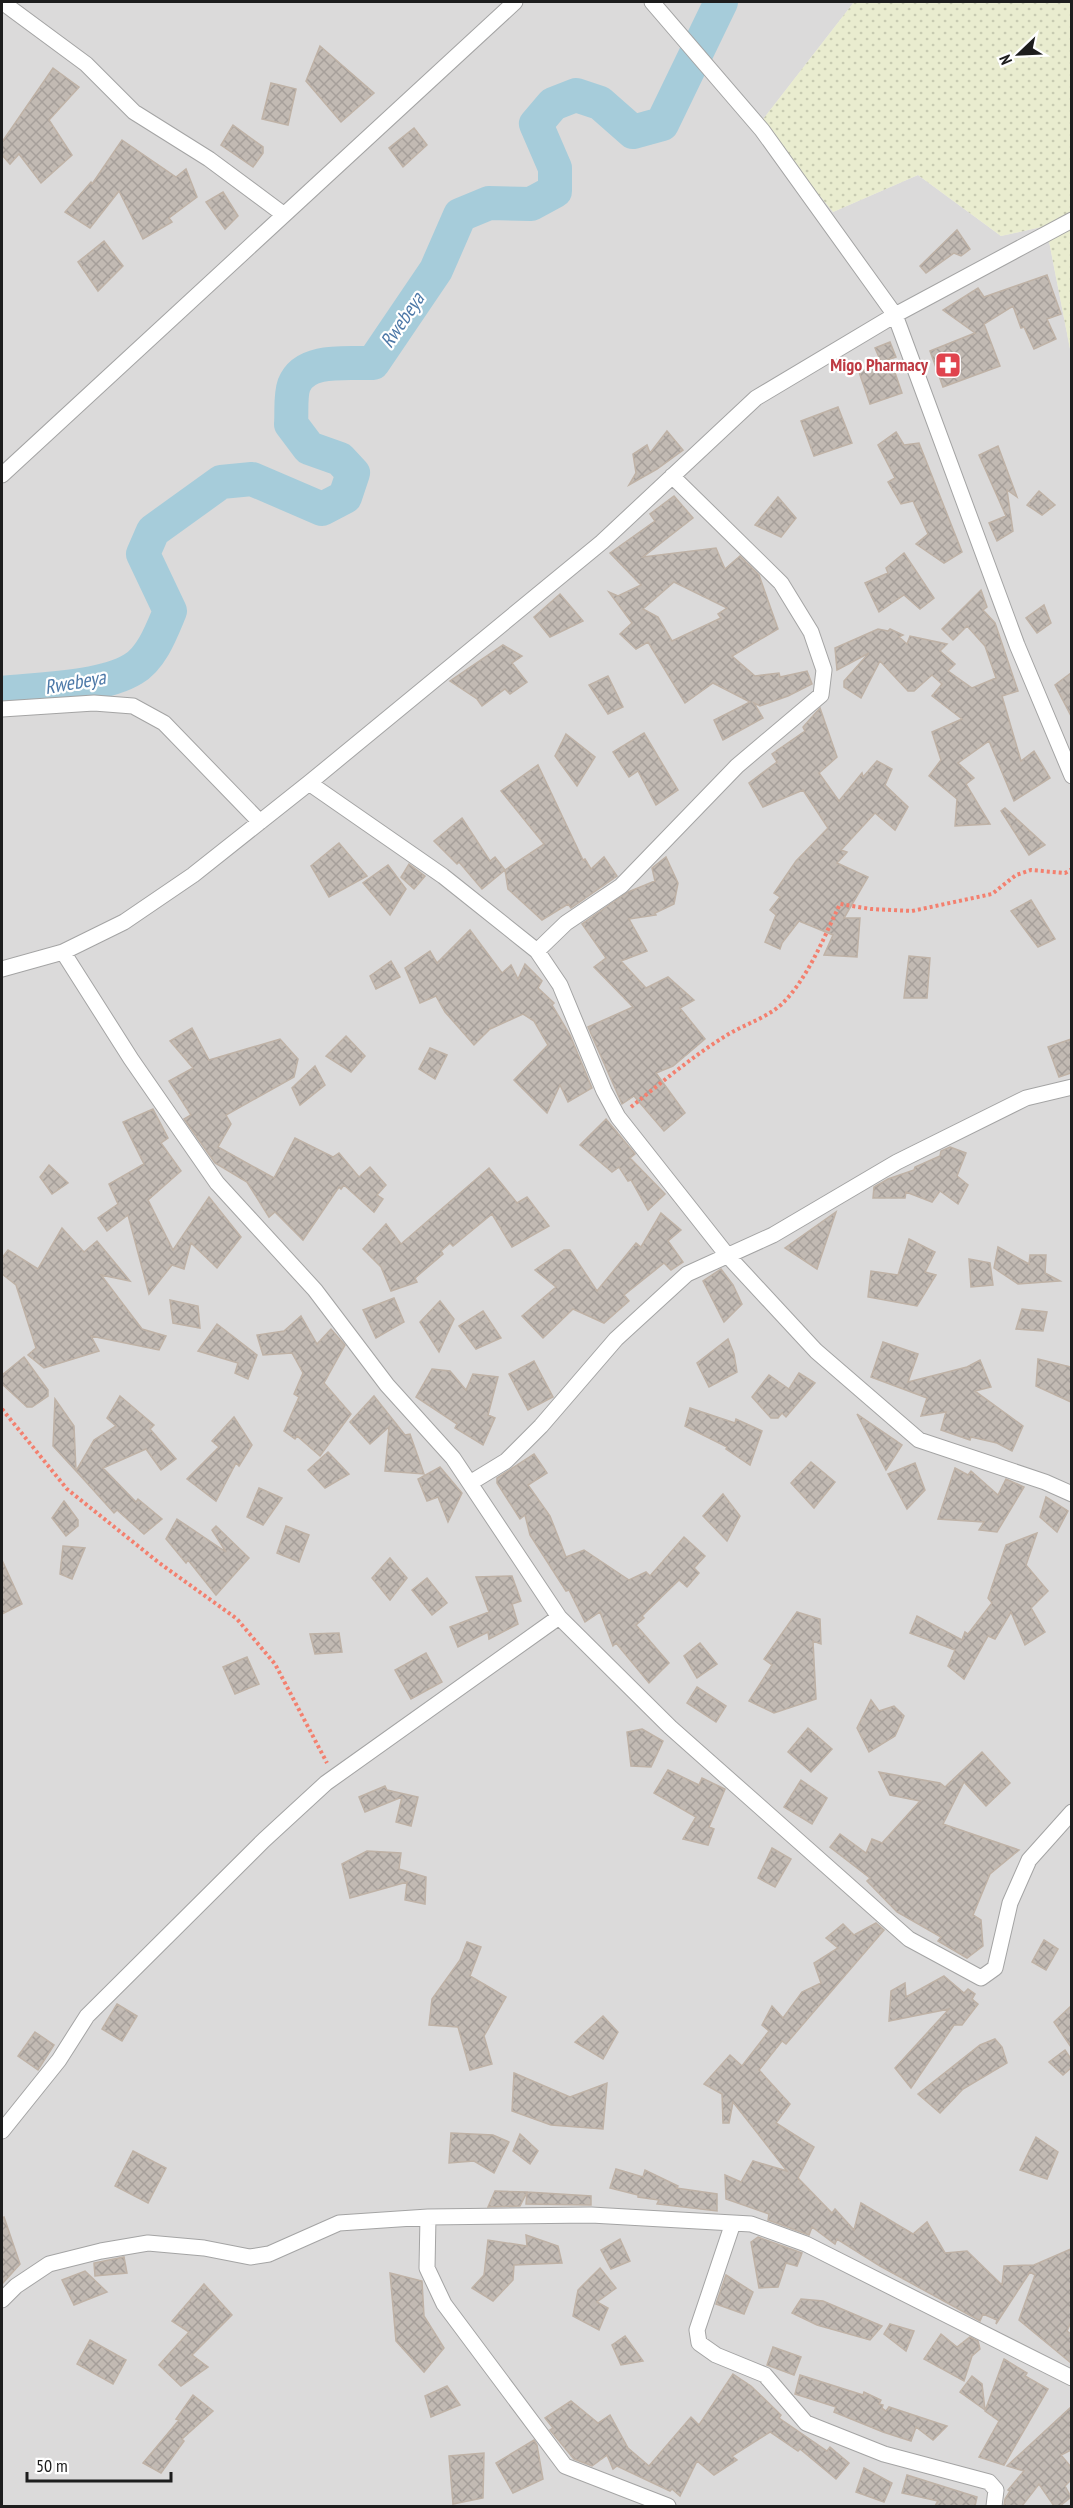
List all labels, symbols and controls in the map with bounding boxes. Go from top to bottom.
north arrow [989,24,1049,84]
text: N [994,52,1016,68]
water label: Rwebeya [374,287,430,353]
pharmacy icon: Migo Pharmacy [933,350,963,380]
place label: Migo Pharmacy [830,353,929,376]
water label: Rwebeya [43,664,108,700]
scale bar [27,2445,171,2483]
text: 50 m [36,2454,68,2477]

